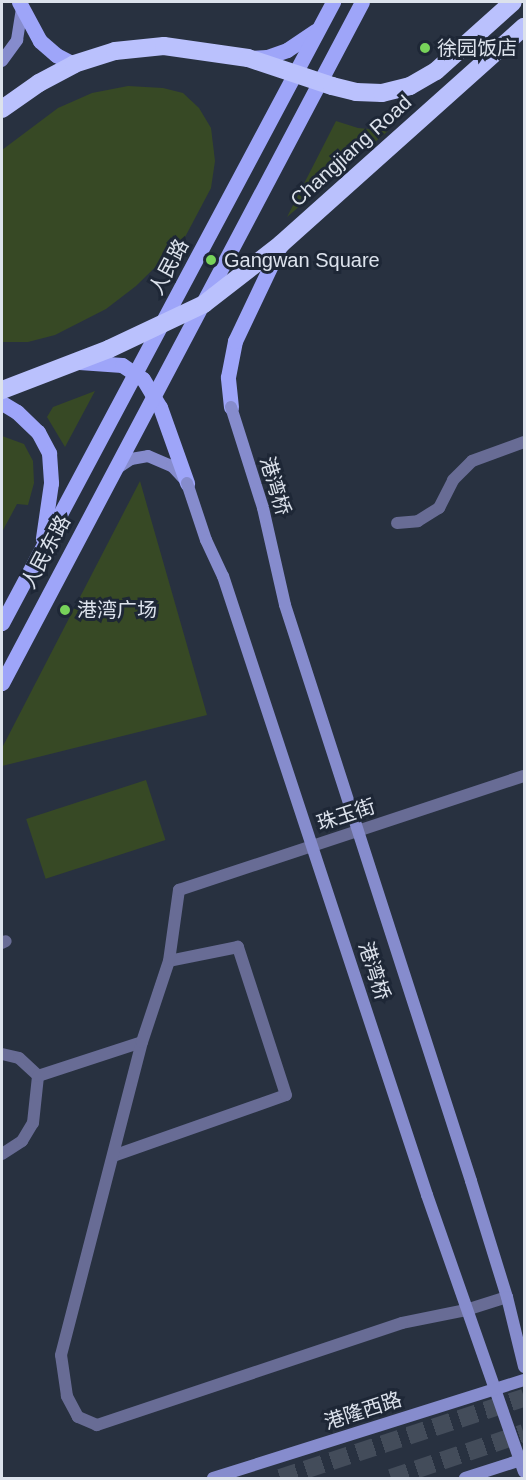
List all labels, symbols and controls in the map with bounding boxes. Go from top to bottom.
place label: 徐园饭店 [437,36,517,60]
marker: 徐园饭店 [418,41,432,55]
street label: Changjiang Road [286,90,416,212]
street label: 人民路 [144,235,194,299]
place label: Gangwan Square [224,248,380,272]
marker: Gangwan Square [202,251,220,269]
street label: 港湾桥 [255,454,295,518]
street label: 人民东路 [17,511,75,593]
place label: 港湾广场 [77,598,157,622]
marker: 港湾广场 [58,603,72,617]
street label: 珠玉街 [314,794,378,836]
street label: 港湾桥 [353,939,395,1003]
street label: 港隆西路 [321,1387,405,1435]

